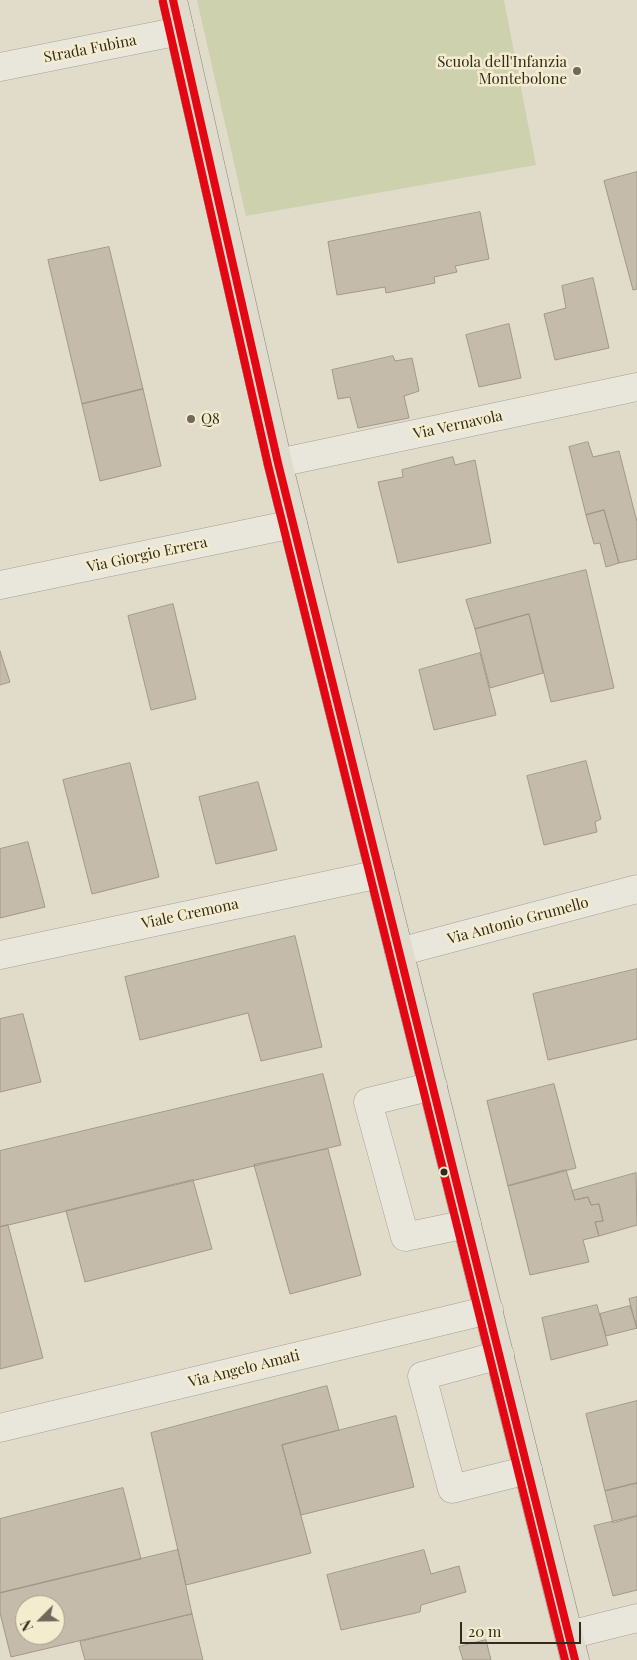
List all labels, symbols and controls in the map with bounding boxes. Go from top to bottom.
street label: Strada Fubina [42,31,138,67]
place label: Scuola dell'Infanzia Montebolone [437,53,567,88]
marker: Scuola dell'Infanzia Montebolone [571,65,583,77]
street label: Via Vernavola [412,407,504,443]
place label: Q8 [201,410,220,428]
marker: Q8 [185,413,197,425]
street label: Via Giorgio Errera [85,533,209,577]
street label: Via Antonio Grumello [445,893,591,949]
street label: Viale Cremona [140,895,240,933]
unlabelled marker [439,1167,449,1177]
street label: Via Angelo Amati [186,1346,302,1392]
north arrow [15,1595,65,1645]
scale bar [462,1612,583,1644]
text: N [16,1617,37,1634]
text: 20 m [468,1621,501,1641]

